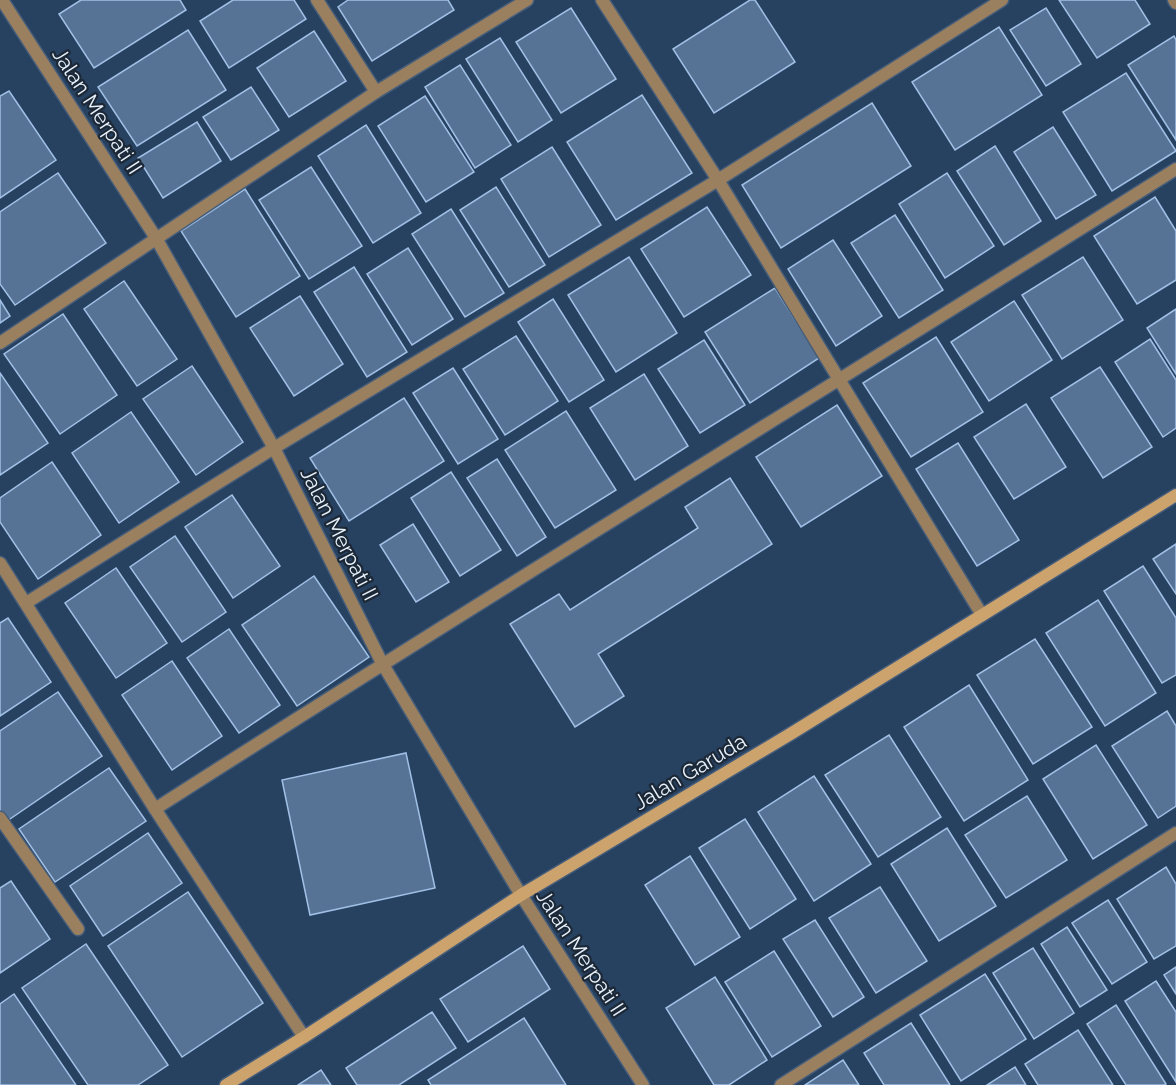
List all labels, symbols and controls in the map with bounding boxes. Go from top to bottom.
street label: Jalan Merpati II [47,43,148,179]
street label: Jalan Merpati II [295,463,384,604]
street label: Jalan Garuda [629,728,751,815]
street label: Jalan Merpati II [531,885,632,1021]

